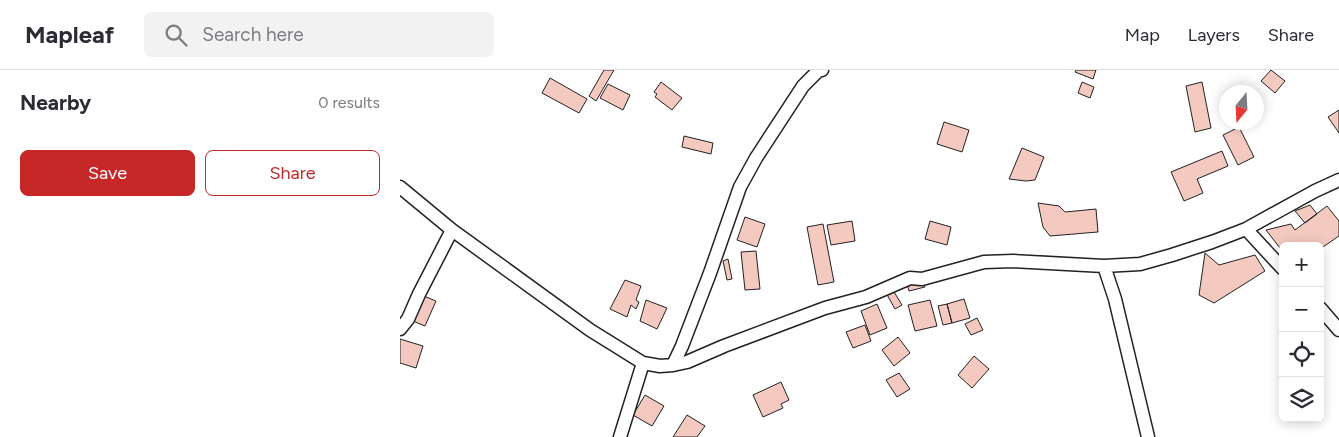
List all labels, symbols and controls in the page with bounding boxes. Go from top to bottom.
search box [144,12,494,57]
text: Mapleaf [25,20,114,49]
icon: search [162,21,190,49]
text: Search here [202,23,304,46]
text: Map [1125,24,1160,46]
text: Layers [1188,24,1240,46]
text: Share [1268,24,1314,46]
north arrow [1219,85,1264,130]
text: Nearby [20,90,91,115]
text: 0 results [318,93,380,112]
button: Save [20,150,195,196]
button: Share [205,150,380,196]
map controls [1279,242,1324,422]
button: + [1279,242,1324,287]
button: − [1279,287,1324,332]
button: locate [1279,332,1324,377]
button: layers [1279,377,1324,422]

